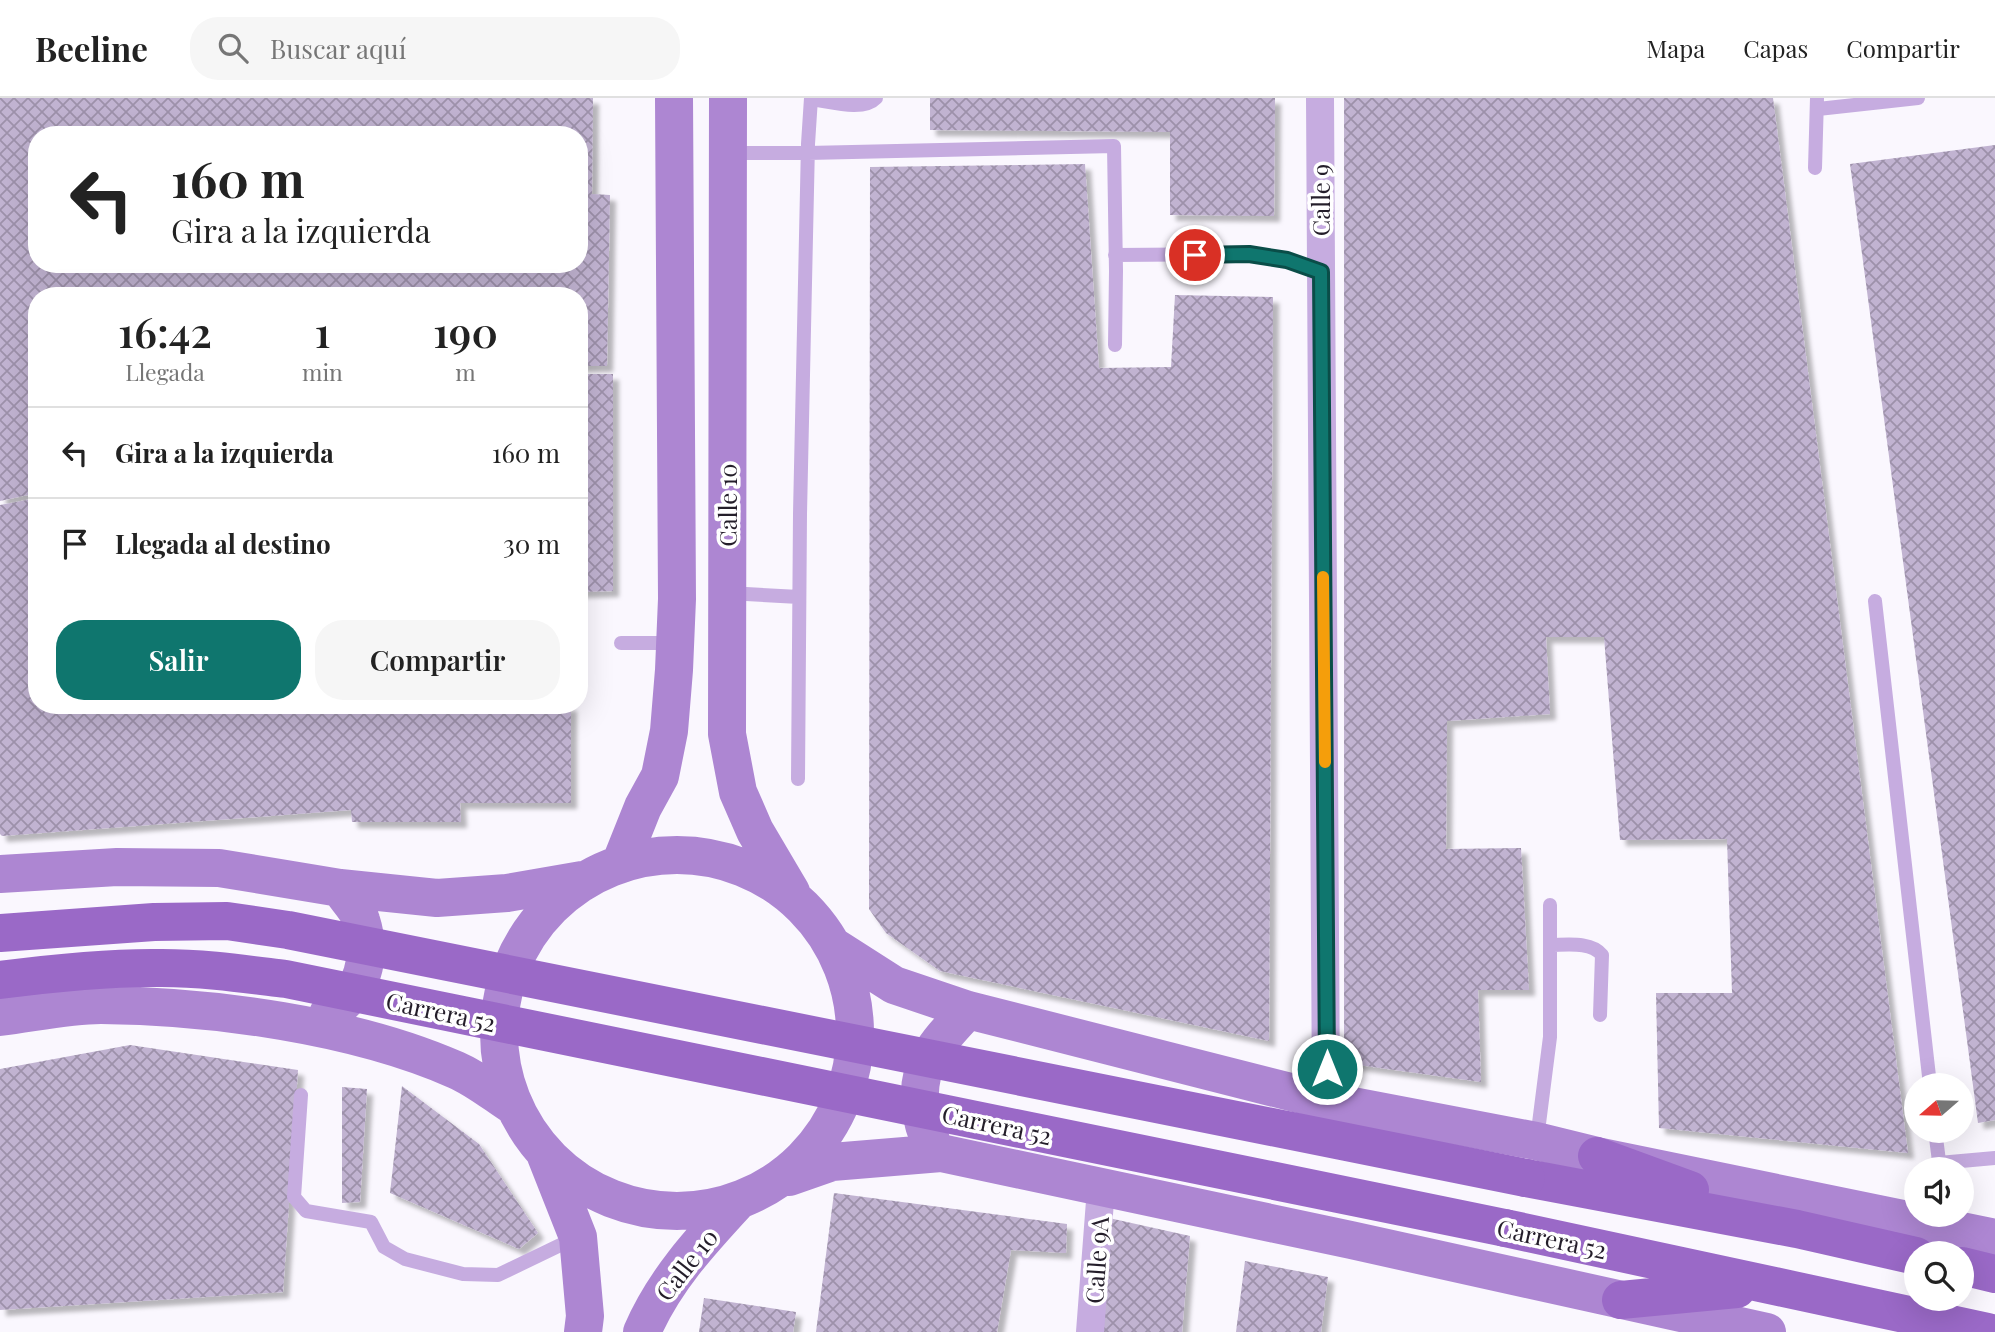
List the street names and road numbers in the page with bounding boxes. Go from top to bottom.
street label: Calle 9 [1304,164,1336,236]
street label: Calle 10 [711,463,743,547]
street label: Carrera 52 [383,984,499,1038]
street label: Carrera 52 [939,1097,1055,1151]
street label: Carrera 52 [1494,1211,1610,1265]
street label: Calle 9A [1077,1214,1115,1305]
street label: Calle 10 [648,1221,724,1307]

